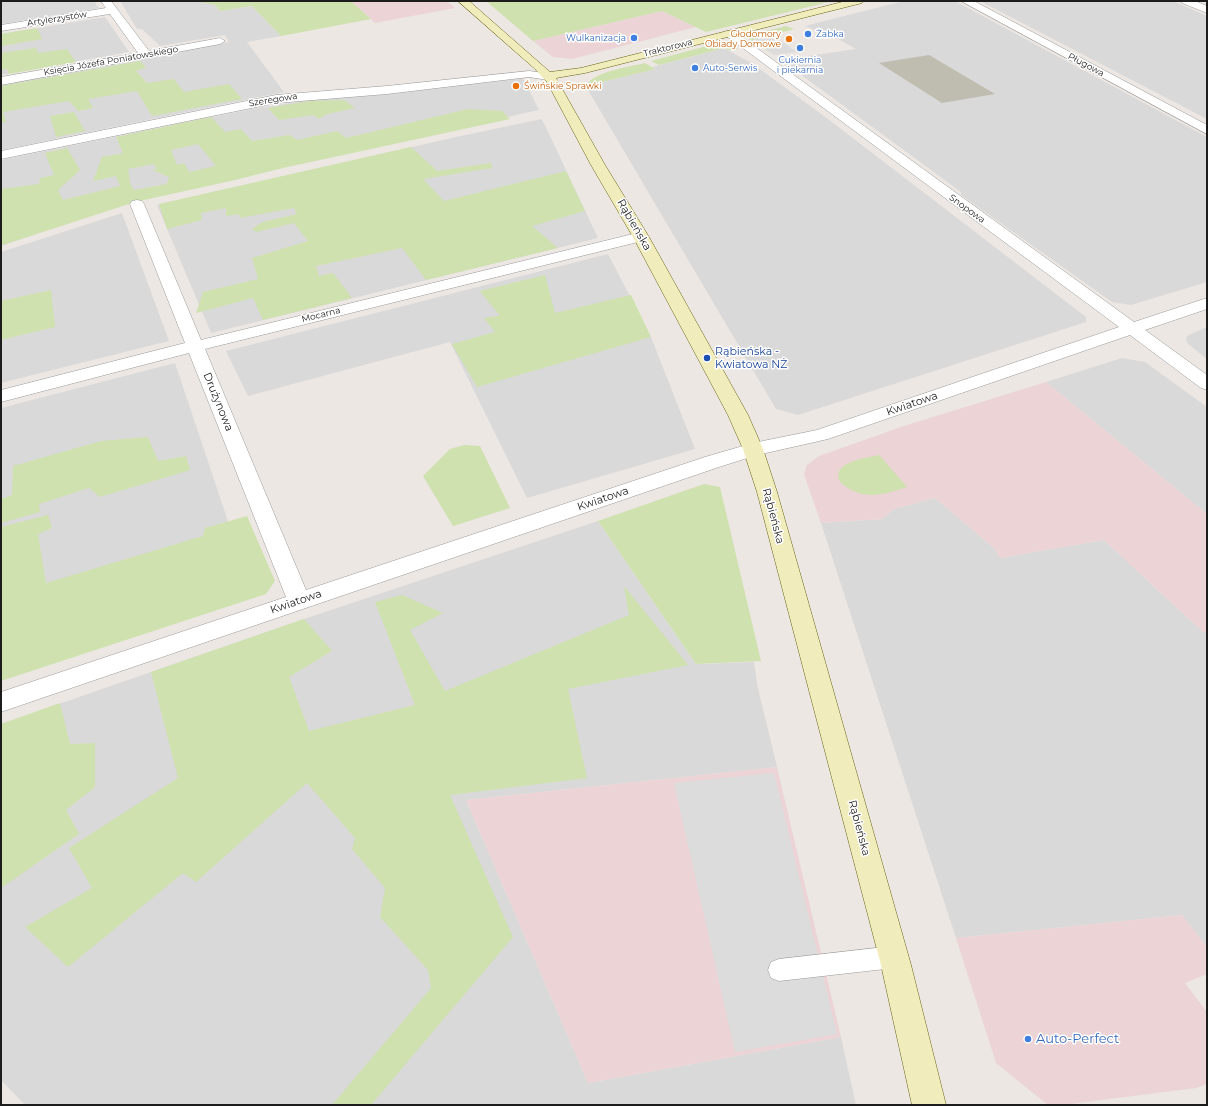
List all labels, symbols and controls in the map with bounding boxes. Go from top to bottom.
street label: Artylerzystów [26,9,88,29]
place label: Głodomory Obiady Domowe [705,29,781,50]
marker: Żabka [803,29,813,39]
place label: Żabka [816,29,844,39]
place label: Wulkanizacja [566,33,626,43]
marker: Wulkanizacja [629,33,639,43]
marker: Głodomory Obiady Domowe [784,34,794,44]
street label: Traktorowa [642,37,694,59]
marker: Cukiernia i piekarnia [795,43,805,53]
street label: Księcia Józefa Poniatowskiego [43,44,179,78]
street label: Pługowa [1066,51,1106,79]
place label: Cukiernia i piekarnia [777,55,823,76]
marker: Auto-Serwis [690,63,700,73]
place label: Auto-Serwis [703,63,757,73]
marker: Świńskie Sprawki [511,81,521,91]
place label: Świńskie Sprawki [524,81,602,91]
street label: Szeregowa [248,91,298,109]
street label: Snopowa [947,192,987,226]
street label: Rąbieńska [614,197,654,253]
street label: Mocarna [301,305,341,325]
place label: Rąbieńska - Kwiatowa NŻ [715,345,787,371]
marker: Rąbieńska - Kwiatowa NŻ [702,353,712,363]
street label: Drużynowa [200,371,236,433]
street label: Kwiatowa [885,389,939,419]
street label: Kwiatowa [576,484,630,514]
street label: Rąbieńska [759,487,787,545]
street label: Kwiatowa [269,587,323,617]
street label: Rąbieńska [845,799,873,857]
place label: Auto-Perfect [1036,1031,1119,1047]
marker: Auto-Perfect [1023,1034,1033,1044]

